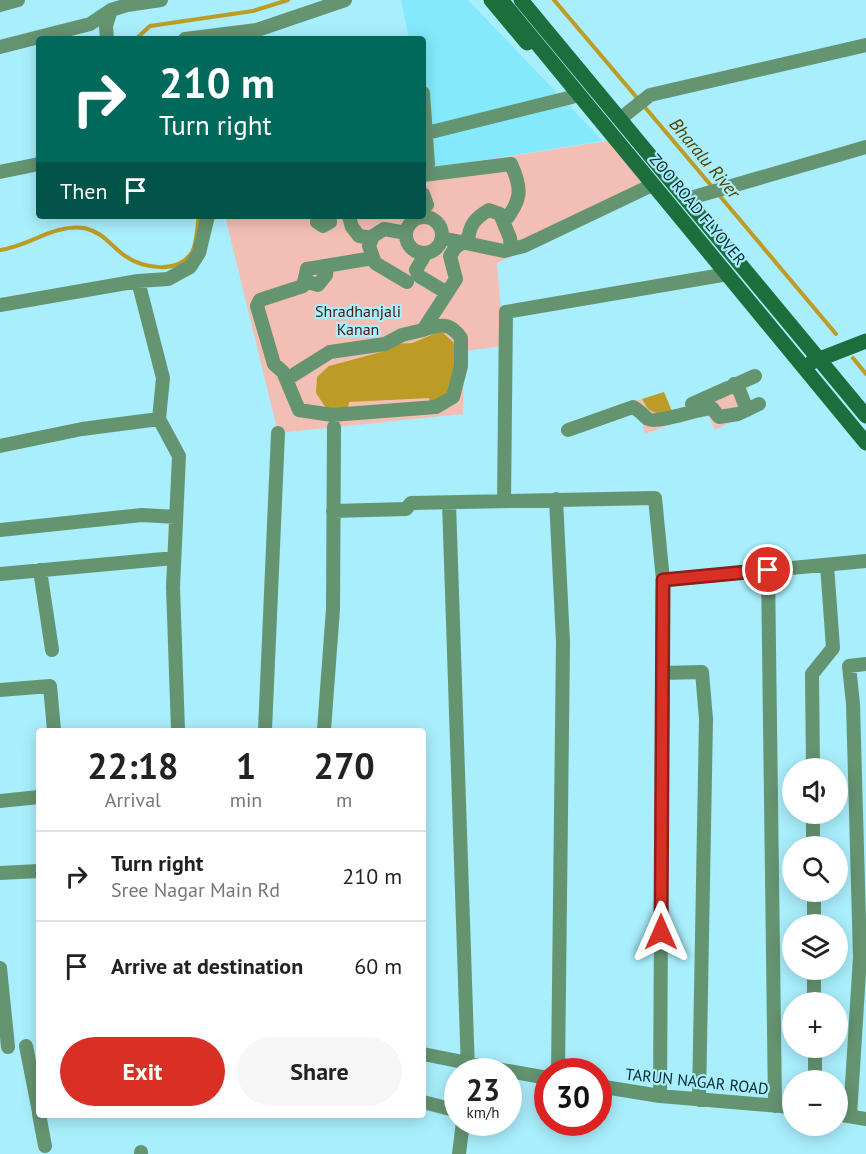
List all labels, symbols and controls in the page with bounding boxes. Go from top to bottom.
text: 210 m [159,55,275,110]
icon: right [60,60,138,138]
text: Turn right [159,108,272,142]
water label: Bharalu River [665,113,746,204]
street label: ZOO ROAD FLYOVER [646,149,750,269]
icon: arrive [119,174,152,207]
text: Then [60,177,107,205]
park label: Shradhanjali Kanan [315,301,401,339]
pin [742,544,793,595]
icon: arrive [751,553,784,586]
text: 22:18 [87,742,179,789]
text: 1 [236,742,256,789]
text: 270 [314,742,375,789]
map controls [782,758,848,1136]
button: sound [782,758,848,824]
text: Arrival [105,787,161,813]
text: min [230,787,262,813]
text: m [336,787,352,813]
button: search [782,836,848,902]
text: Turn right [111,849,203,877]
icon: right [60,860,93,893]
text: 210 m [342,862,402,890]
text: Sree Nagar Main Rd [111,877,280,903]
position arrow [629,900,693,964]
button: layers [782,914,848,980]
icon: arrive [60,950,93,983]
text: Arrive at destination [111,952,303,980]
text: 60 m [354,952,402,980]
button: + [782,992,848,1058]
button: Exit [60,1037,225,1106]
button: Share [237,1037,402,1106]
speed limit sign: 30 [534,1058,612,1136]
street label: TARUN NAGAR ROAD [624,1064,770,1098]
text: 23 [466,1070,500,1109]
button: − [782,1070,848,1136]
text: km/h [467,1103,499,1122]

